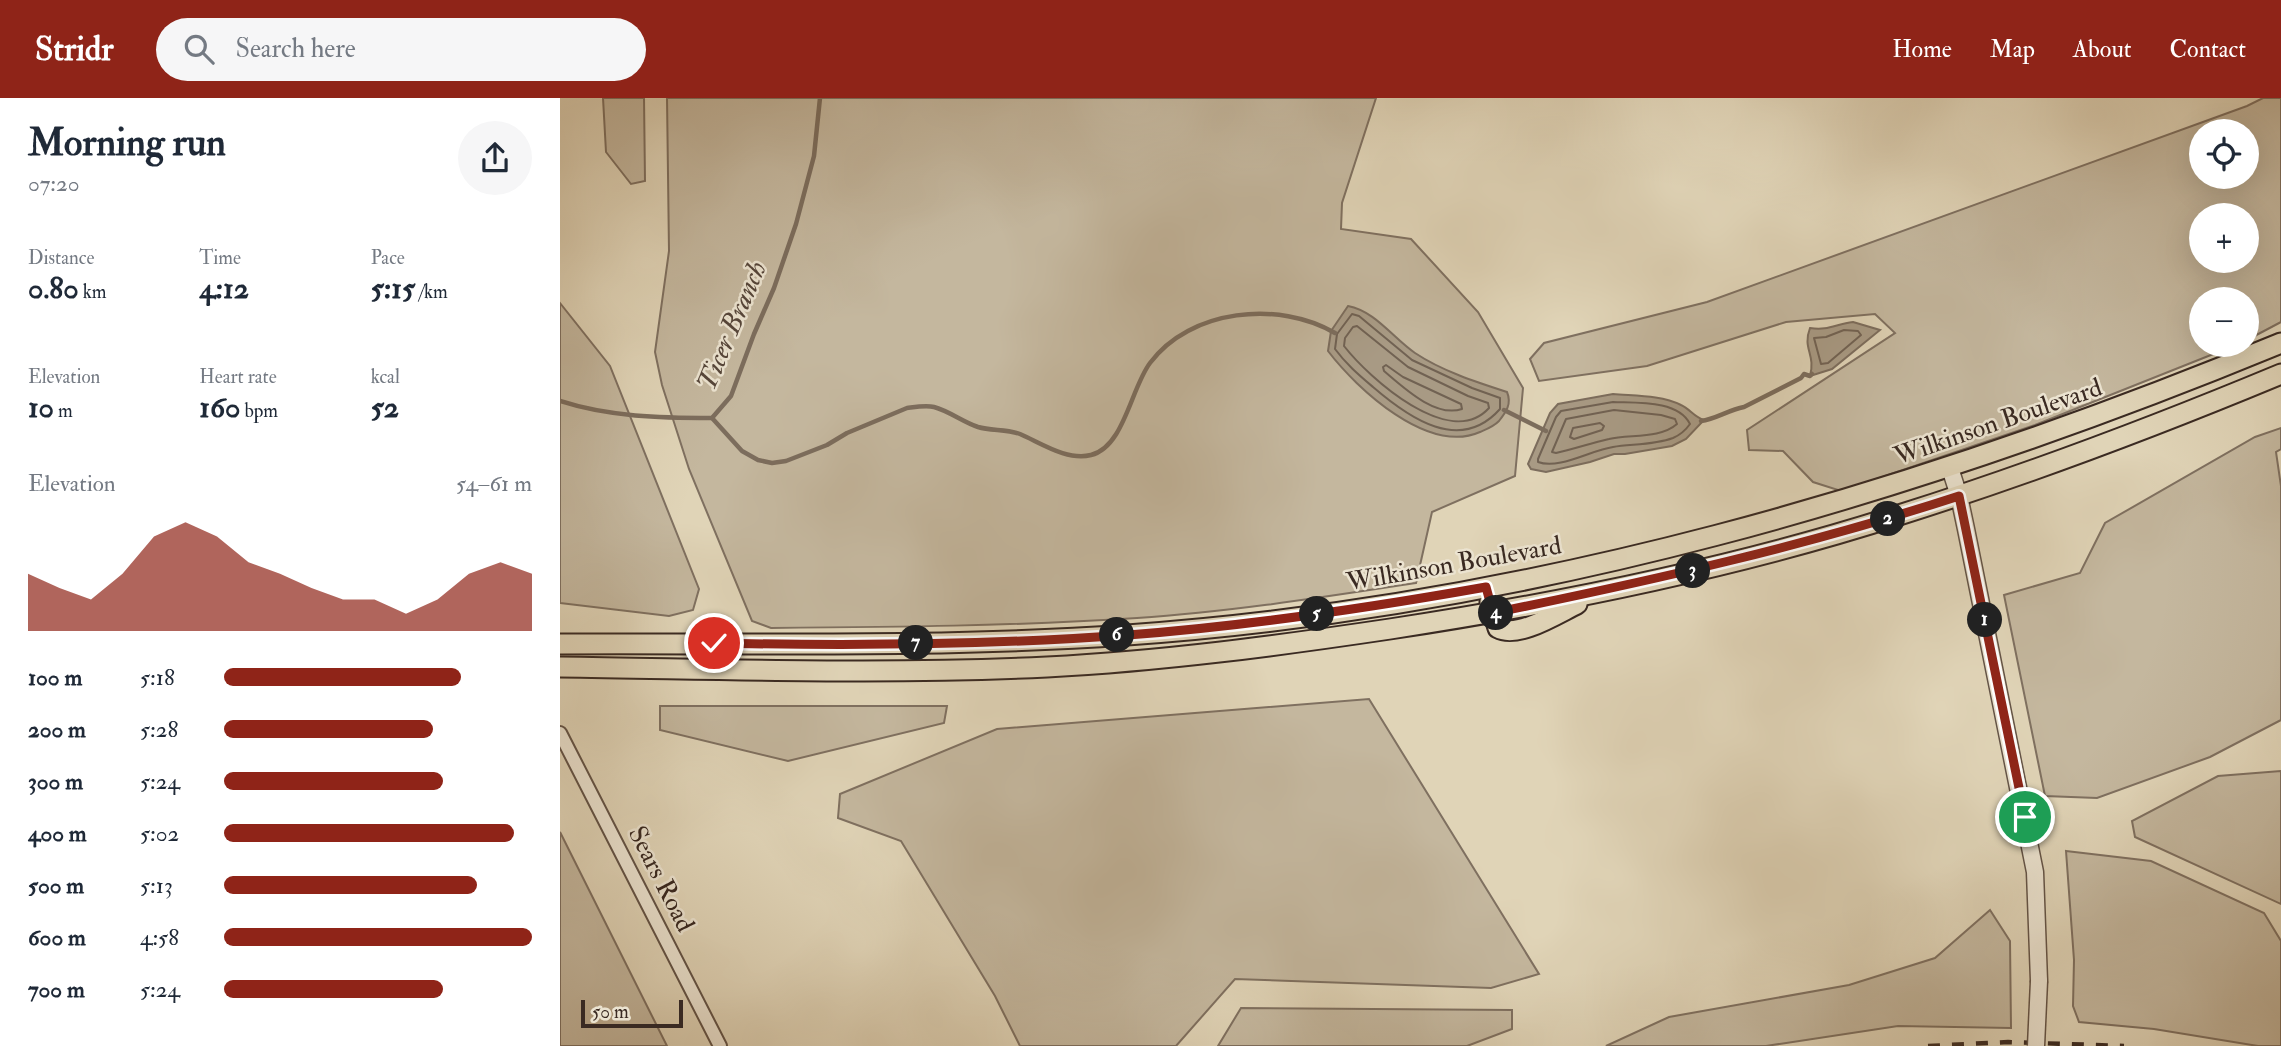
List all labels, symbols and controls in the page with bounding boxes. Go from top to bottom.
search box [156,18,646,81]
text: Stridr [35,29,114,70]
icon: search [180,30,218,68]
text: Search here [236,33,356,65]
text: Home [1892,34,1952,65]
text: Map [1990,34,2035,65]
text: About [2073,34,2132,65]
text: Contact [2170,34,2246,65]
text: Morning run [28,119,226,167]
map controls [2189,119,2259,357]
button: locate [2189,119,2259,189]
button: share [458,121,532,195]
text: 07:20 [28,169,80,198]
button: + [2189,203,2259,273]
text: Distance [28,246,94,270]
text: Time [199,246,241,270]
text: Pace [371,246,405,270]
water label: Ticer Branch [689,256,775,396]
text: 0.80 [28,270,79,307]
text: 4:12 [199,270,249,307]
text: 5:15 [371,270,415,307]
text: km [79,280,106,304]
text: /km [415,280,448,304]
button: − [2189,287,2259,357]
text: Elevation [28,365,100,389]
text: Heart rate [199,365,277,389]
text: kcal [371,365,400,389]
street label: Wilkinson Boulevard [1889,371,2106,473]
text: 10 [28,389,54,426]
text: 160 [199,389,240,426]
text: 52 [371,389,399,426]
text: m [54,399,73,423]
text: bpm [240,399,278,423]
text: Elevation [28,469,116,498]
text: 54–61 m [456,469,532,498]
pin: 2 [1870,502,1906,536]
text: 2 [1883,506,1892,530]
street label: Wilkinson Boulevard [1343,529,1564,599]
pin: 3 [1676,554,1710,588]
text: 3 [1689,558,1696,582]
pin: 5 [1300,596,1334,632]
pin: 4 [1478,596,1514,630]
text: 4 [1490,600,1501,624]
text: 5 [1312,601,1321,625]
pin: 1 [1968,602,2002,638]
text: 1 [1981,607,1988,631]
pin [684,613,744,673]
pin: 6 [1100,618,1134,652]
text: 6 [1112,622,1121,646]
icon: check [695,624,733,662]
pin: 7 [898,626,934,660]
text: 7 [911,630,920,654]
text: 100 m [28,663,82,692]
text: 5:18 [140,663,175,692]
text: 200 m [28,715,86,744]
text: 5:28 [140,715,178,744]
text: 300 m [28,767,83,796]
text: 5:24 [140,767,180,796]
pin [1995,787,2055,847]
icon: arrive [2006,798,2044,836]
text: 400 m [28,819,87,848]
text: 5:02 [140,819,179,848]
street label: Sears Road [621,821,701,937]
text: 500 m [28,871,84,900]
text: 5:13 [140,871,173,900]
text: 600 m [28,923,86,952]
text: 4:58 [140,923,179,952]
text: 700 m [28,975,85,1004]
text: 5:24 [140,975,180,1004]
scale bar [581,997,682,1029]
text: 50 m [592,1000,629,1024]

